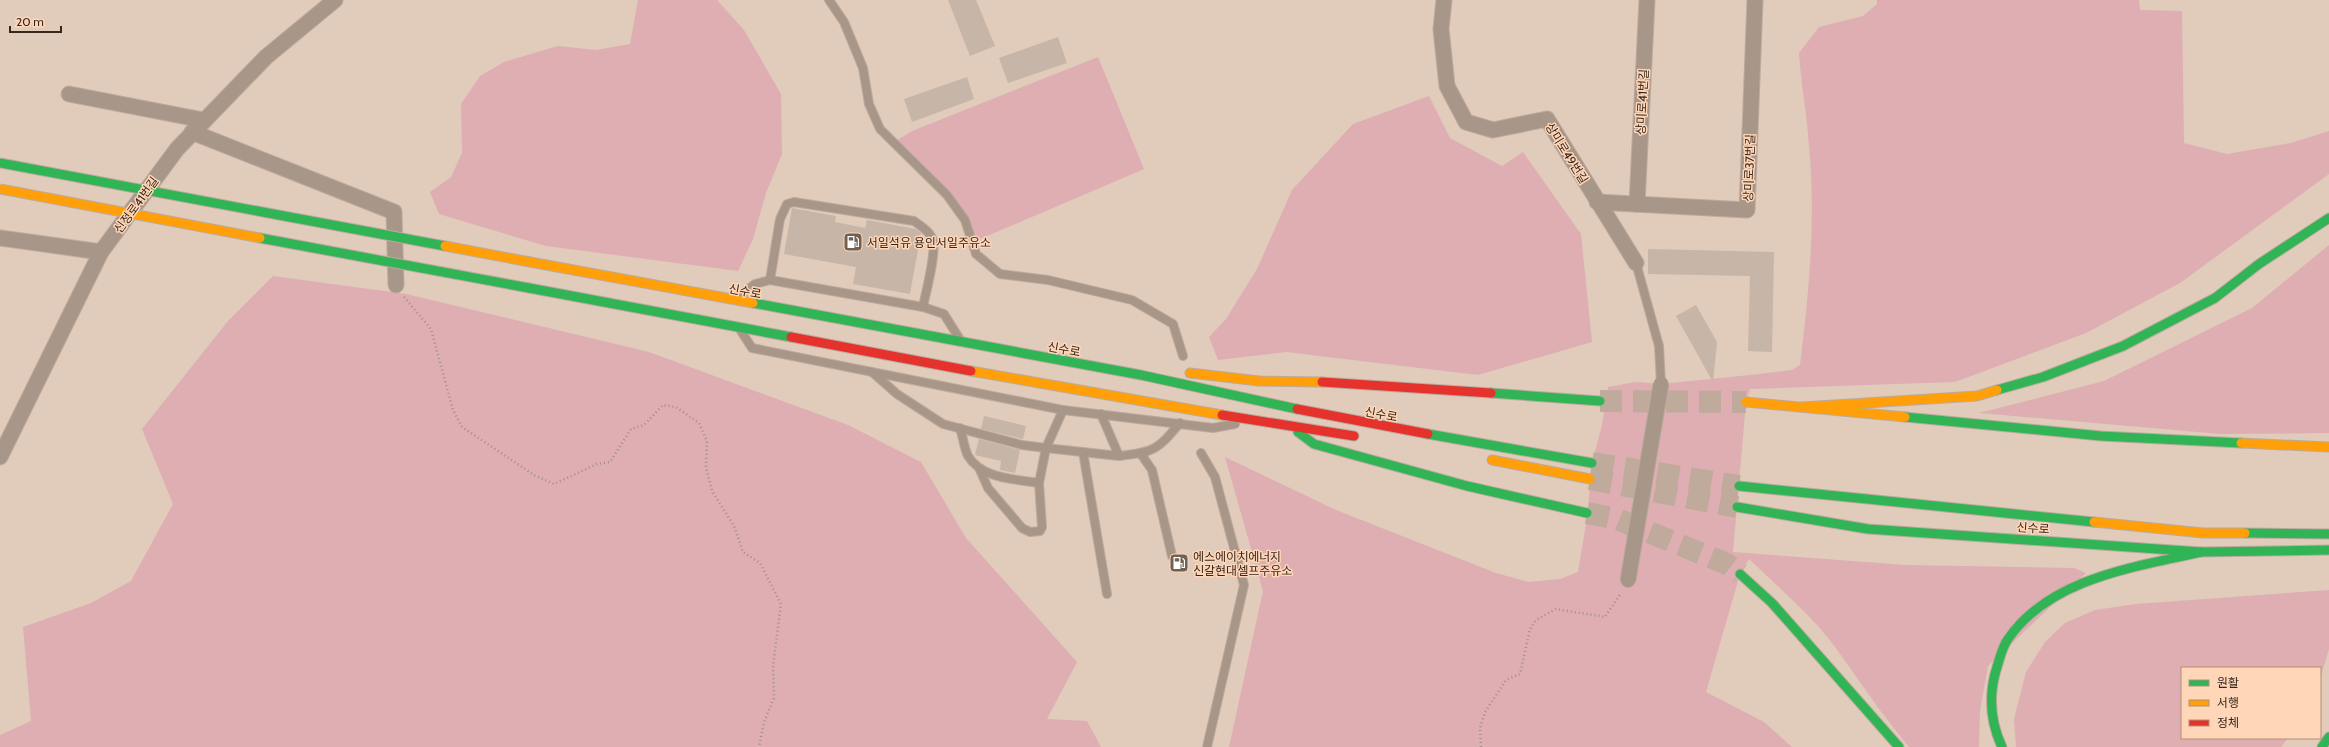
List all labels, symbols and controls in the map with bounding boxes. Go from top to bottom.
scale bar [10,8,61,34]
text: 20 m [16,14,44,29]
street label: 상미로41번길 [1633,69,1651,135]
street label: 상미로49번길 [1542,120,1592,186]
street label: 상미로37번길 [1740,134,1758,202]
street label: 신정로41번길 [111,174,161,236]
fuel station icon: 서일석유 용인서일주유소 [842,231,864,253]
place label: 서일석유 용인서일주유소 [867,235,991,250]
street label: 신수로 [727,281,763,301]
street label: 신수로 [1046,339,1082,359]
street label: 신수로 [1363,404,1399,424]
street label: 신수로 [2016,519,2050,537]
place label: 에스에이치에너지 신갈현대셀프주유소 [1193,549,1292,578]
fuel station icon: 에스에이치에너지 신갈현대셀프주유소 [1168,552,1190,574]
legend [2181,667,2321,739]
text: 원활 [2217,675,2239,690]
text: 서행 [2217,695,2239,710]
text: 정체 [2217,715,2239,730]

